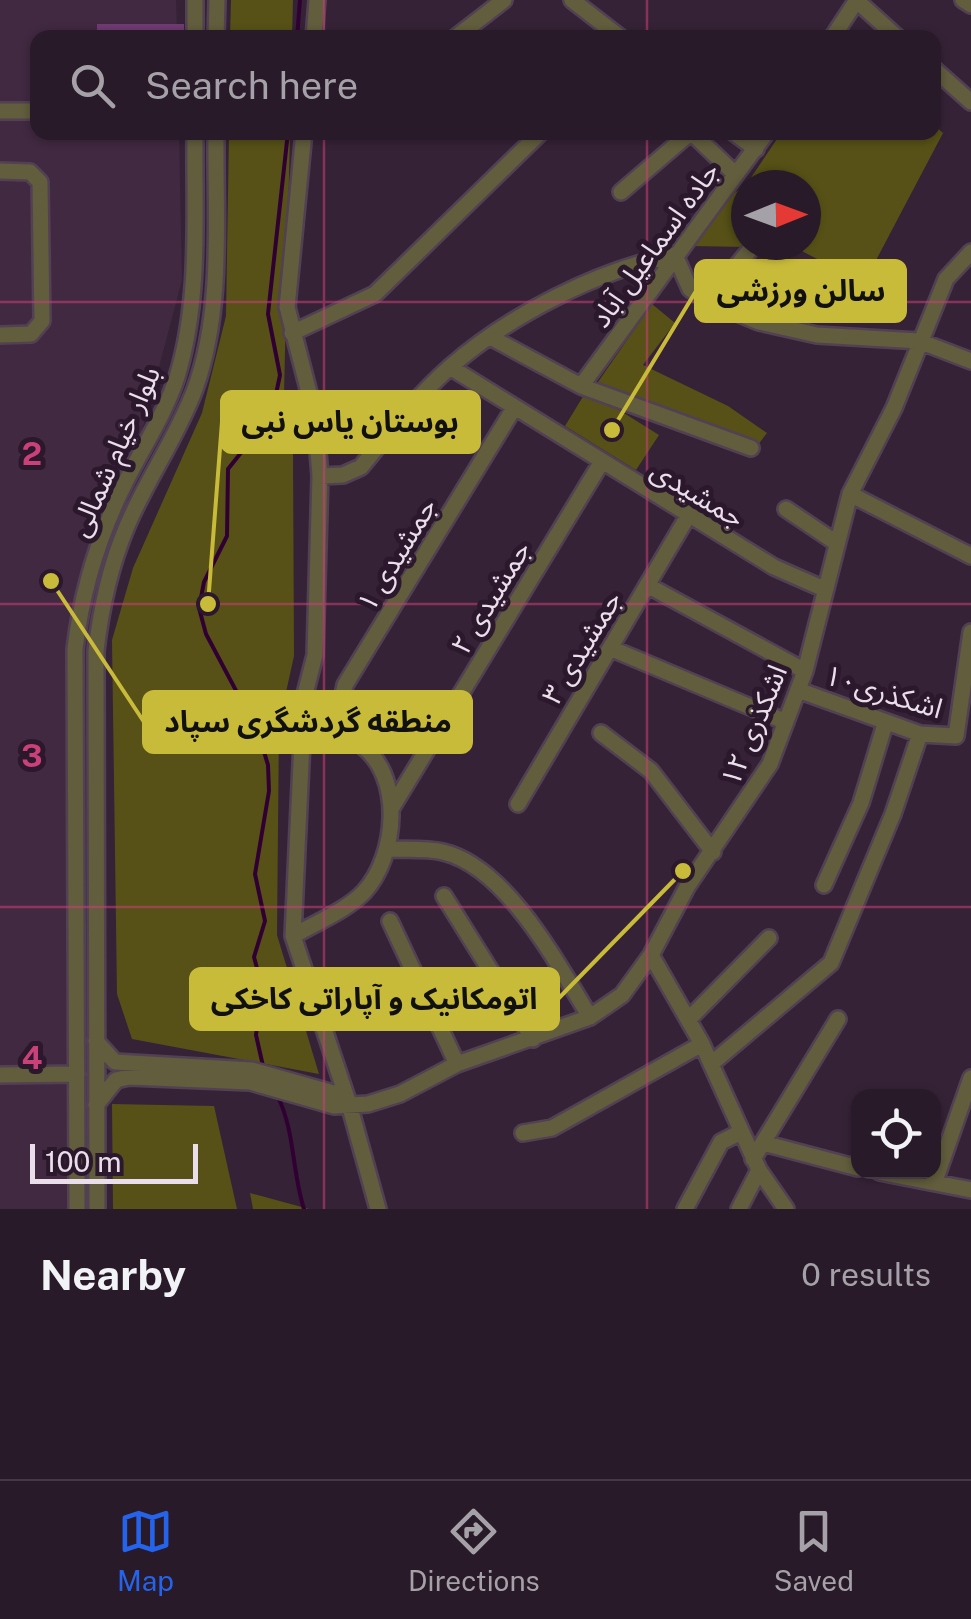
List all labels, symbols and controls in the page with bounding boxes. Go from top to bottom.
search box [30,30,941,140]
icon: search [65,58,120,113]
text: Search here [145,63,358,108]
street label: جاده اسماعیل آباد [583,155,726,334]
north arrow [731,170,821,260]
callout: سالن ورزشی [696,261,905,321]
text: سالن ورزشی [717,272,885,308]
street label: بلوار خیام شمالی [62,361,171,543]
callout: بوستان یاس نبی [222,392,479,452]
text: بوستان یاس نبی [241,403,459,439]
text: 2 [22,435,42,472]
street label: جمشیدی [645,452,751,534]
street label: جمشیدی ۱ [349,492,443,616]
street label: جمشیدی ۲ [443,535,537,659]
street label: جمشیدی ۳ [534,585,628,709]
street label: اشکذری۱۰ [821,657,947,725]
street label: اشکذری ۱۲ [713,660,794,791]
callout: منطقه گردشگری سپاد [144,692,471,752]
text: منطقه گردشگری سپاد [164,703,452,742]
text: 3 [21,737,43,774]
callout: اتومکانیک و آپاراتی کاخکی [191,969,558,1029]
text: اتومکانیک و آپاراتی کاخکی [211,980,537,1019]
text: 4 [22,1039,43,1076]
map controls [851,1089,941,1179]
button: locate [851,1089,941,1179]
scale bar [30,1139,198,1184]
text: 100 m [45,1145,122,1178]
text: Nearby [40,1250,186,1299]
text: 0 results [801,1256,931,1293]
tab: Map [117,1504,174,1597]
tab: Directions [408,1504,540,1597]
tab: Saved [774,1504,854,1597]

